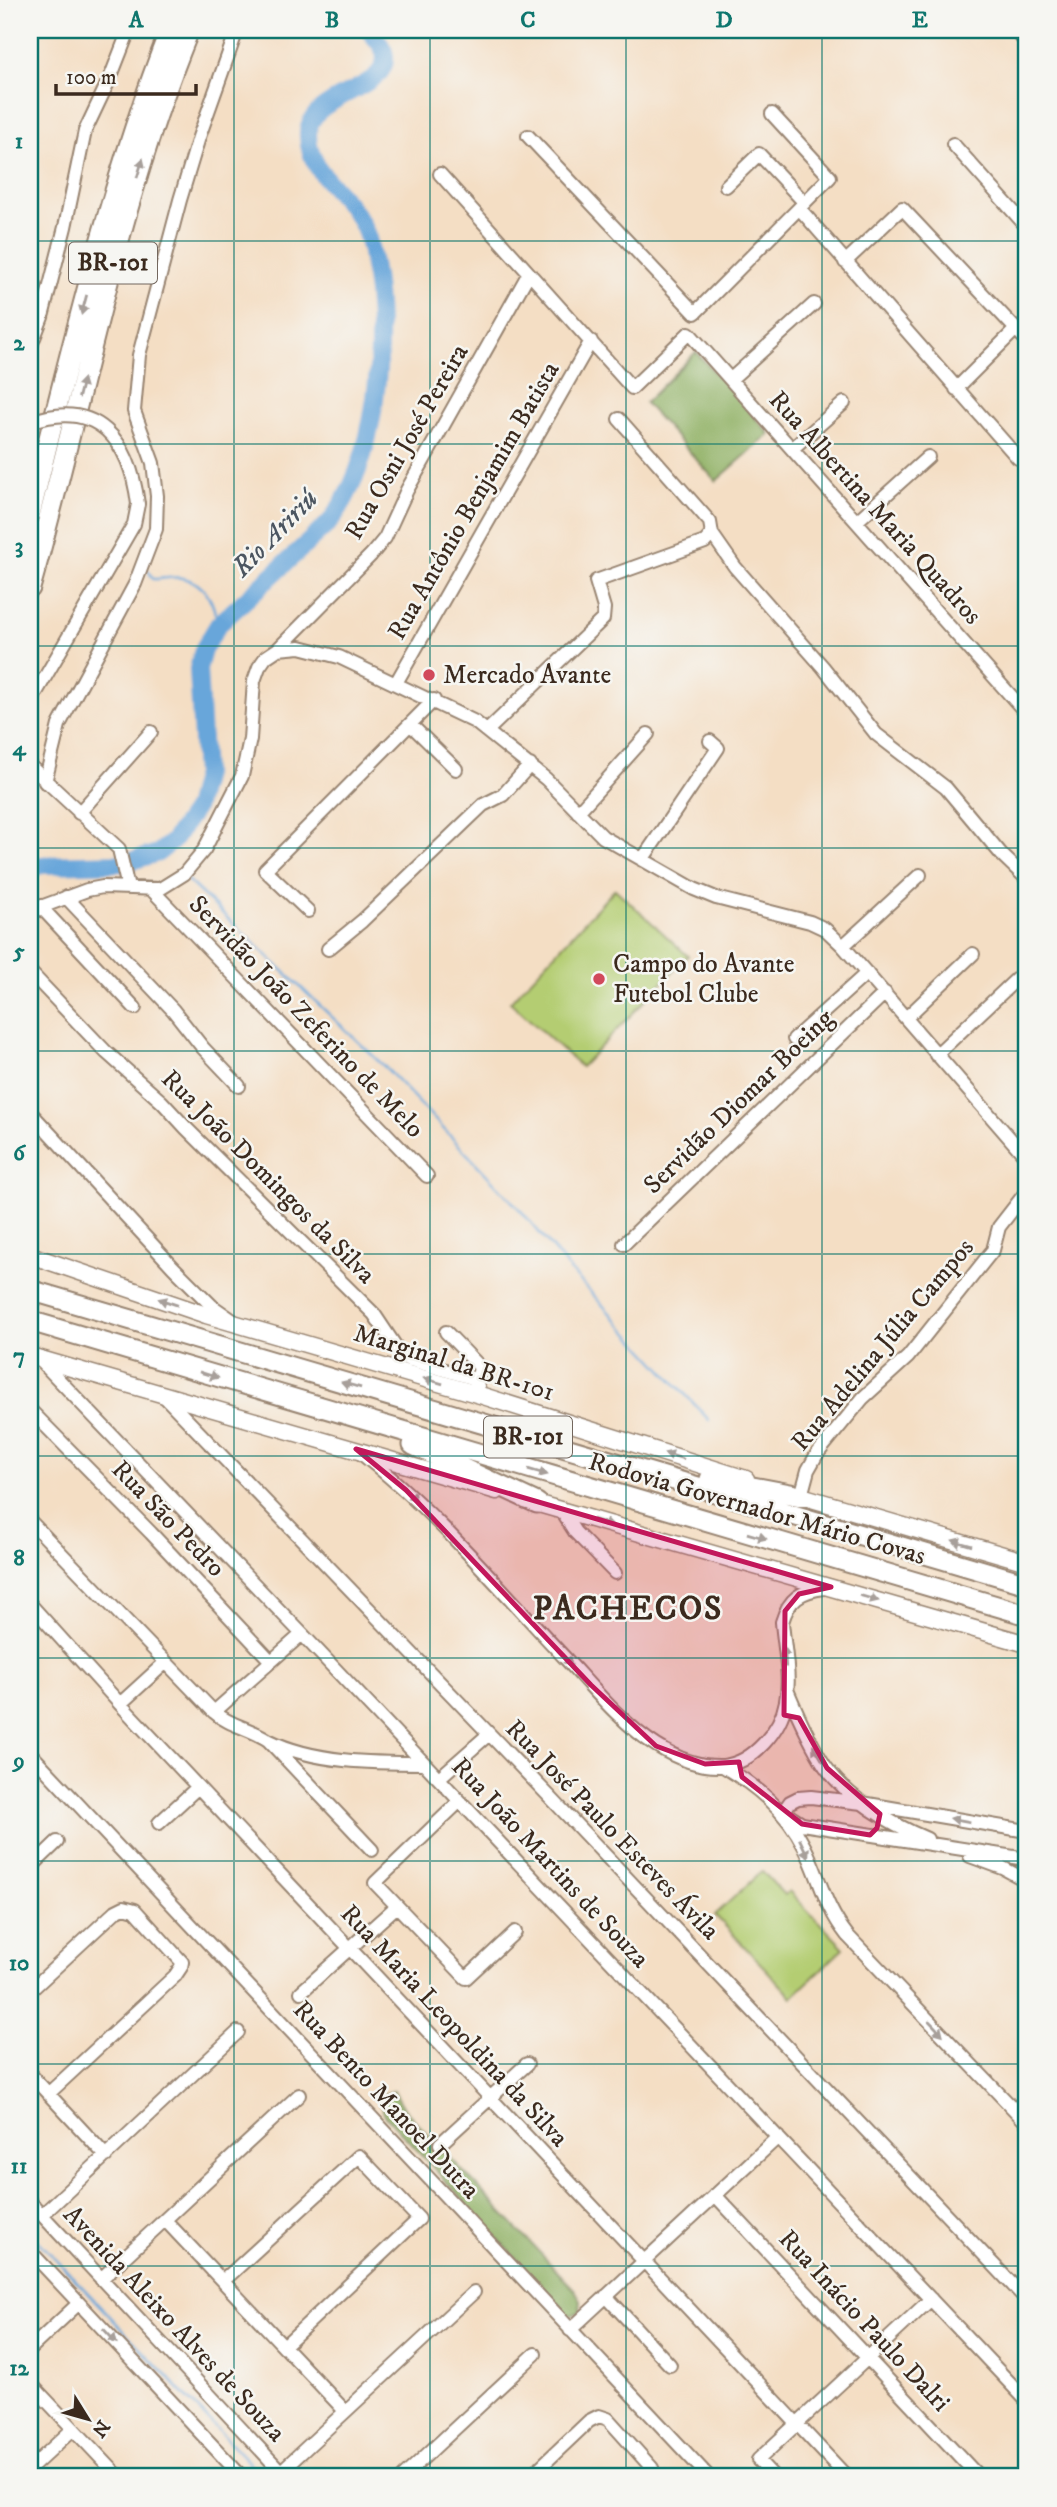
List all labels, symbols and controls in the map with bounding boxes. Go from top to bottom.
text: A [128,6,145,35]
text: B [325,6,339,35]
text: C [520,6,536,35]
text: D [715,6,733,35]
text: E [912,6,928,35]
scale bar [56,52,196,96]
text: 100 m [66,65,117,91]
text: 1 [15,127,23,156]
one-way arrow [135,157,145,178]
road number: BR-101 [69,242,157,284]
one-way arrow [78,294,89,316]
text: 2 [13,329,25,358]
street label: Rua Osni José Pereira [338,338,476,546]
street label: Rua Antônio Benjamim Batista [381,356,567,646]
one-way arrow [76,376,87,398]
street label: Rua Albertina Maria Quadros [761,384,989,632]
water label: Rio Aririú [224,481,326,585]
text: 3 [15,532,23,561]
place label: Mercado Avante [443,659,611,692]
marker: Mercado Avante [421,667,437,683]
text: 4 [12,734,27,763]
street label: Servidão João Zeferino de Melo [181,889,431,1145]
text: 5 [12,937,25,966]
place label: Campo do Avante Futebol Clube [613,948,794,1011]
marker: Campo do Avante Futebol Clube [591,971,607,987]
street label: Servidão Diomar Boeing [637,1002,841,1201]
street label: Rua João Domingos da Silva [154,1063,382,1291]
text: 6 [13,1139,27,1168]
street label: Rua Adelina Júlia Campos [784,1232,982,1458]
one-way arrow [157,1297,178,1307]
street label: Marginal da BR-101 [349,1317,559,1409]
text: 7 [13,1342,25,1371]
one-way arrow [199,1370,220,1380]
one-way arrow [422,1375,444,1386]
one-way arrow [340,1379,361,1389]
road number: BR-101 [484,1416,572,1457]
street label: Rodovia Governador Mário Covas [585,1445,929,1573]
one-way arrow [663,1450,684,1460]
street label: Rua São Pedro [104,1454,232,1584]
one-way arrow [528,1467,549,1477]
one-way arrow [400,1485,417,1502]
one-way arrow [593,1518,614,1528]
one-way arrow [746,1531,767,1541]
one-way arrow [951,1537,972,1547]
text: 8 [13,1544,25,1573]
district label: PACHECOS [533,1589,723,1630]
one-way arrow [859,1593,880,1603]
one-way arrow [779,1646,790,1668]
one-way arrow [557,1649,573,1666]
street label: Rua José Paulo Esteves Ávila [498,1712,727,1947]
one-way arrow [811,1743,824,1762]
text: 9 [11,1747,25,1776]
street label: Rua João Martins de Souza [444,1751,656,1975]
one-way arrow [949,1814,971,1825]
one-way arrow [798,1838,809,1858]
street label: Rua Maria Leopoldina da Silva [333,1898,575,2154]
text: 10 [9,1949,29,1978]
street label: Rua Bento Manoel Dutra [285,1994,487,2206]
one-way arrow [928,2020,945,2037]
text: 11 [11,2152,27,2181]
street label: Avenida Aleixo Alves de Souza [56,2199,292,2449]
street label: Rua Inácio Paulo Dalri [771,2223,957,2419]
one-way arrow [101,2327,117,2344]
text: 12 [9,2354,30,2383]
north arrow [52,2384,122,2454]
text: N [86,2415,114,2442]

